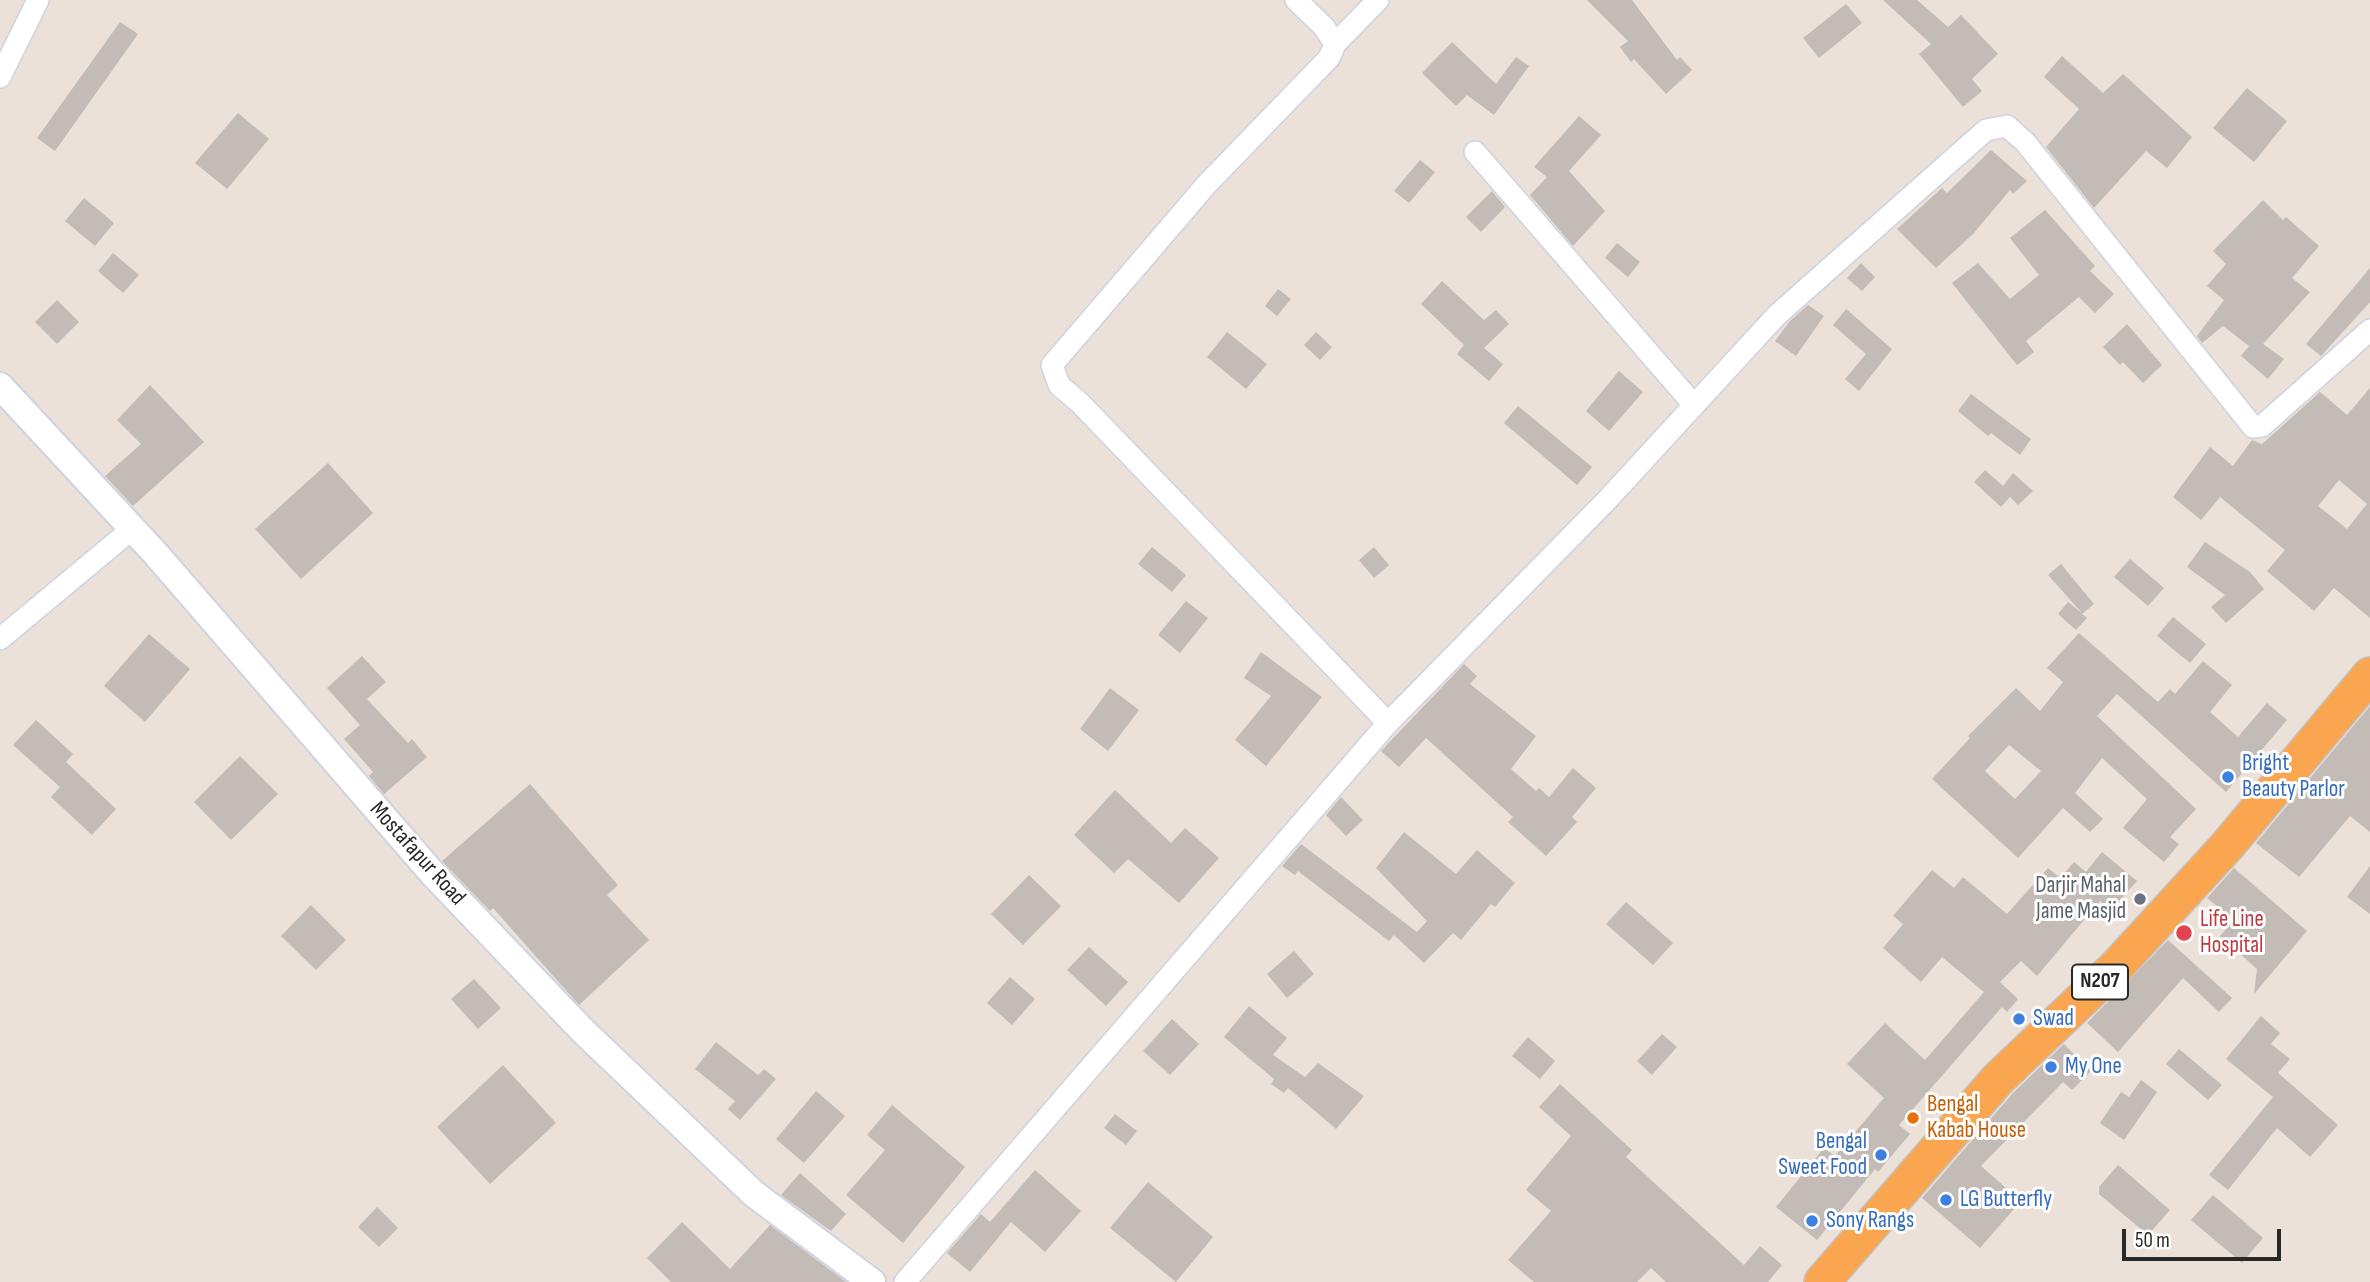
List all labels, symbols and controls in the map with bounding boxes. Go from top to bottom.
place label: Bright Beauty Parlor [2242,750,2345,804]
marker: Bright Beauty Parlor [2220,769,2236,785]
street label: Mostafapur Road [363,796,471,912]
place label: Darjir Mahal Jame Masjid [2035,872,2126,926]
marker: Darjir Mahal Jame Masjid [2132,891,2148,907]
place label: Life Line Hospital [2200,906,2264,960]
marker: Life Line Hospital [2174,923,2194,943]
road number: N207 [2072,964,2128,1000]
place label: Swad [2033,1005,2074,1033]
marker: Swad [2011,1011,2027,1027]
place label: My One [2065,1053,2122,1081]
marker: My One [2043,1059,2059,1075]
place label: Bengal Kabab House [1927,1091,2026,1145]
marker: Bengal Kabab House [1905,1110,1921,1126]
place label: Bengal Sweet Food [1778,1128,1867,1182]
marker: Bengal Sweet Food [1873,1147,1889,1163]
place label: LG Butterfly [1960,1186,2052,1214]
marker: LG Butterfly [1938,1192,1954,1208]
place label: Sony Rangs [1826,1207,1914,1235]
marker: Sony Rangs [1804,1213,1820,1229]
scale bar [2125,1216,2284,1260]
text: 50 m [2135,1228,2170,1253]

